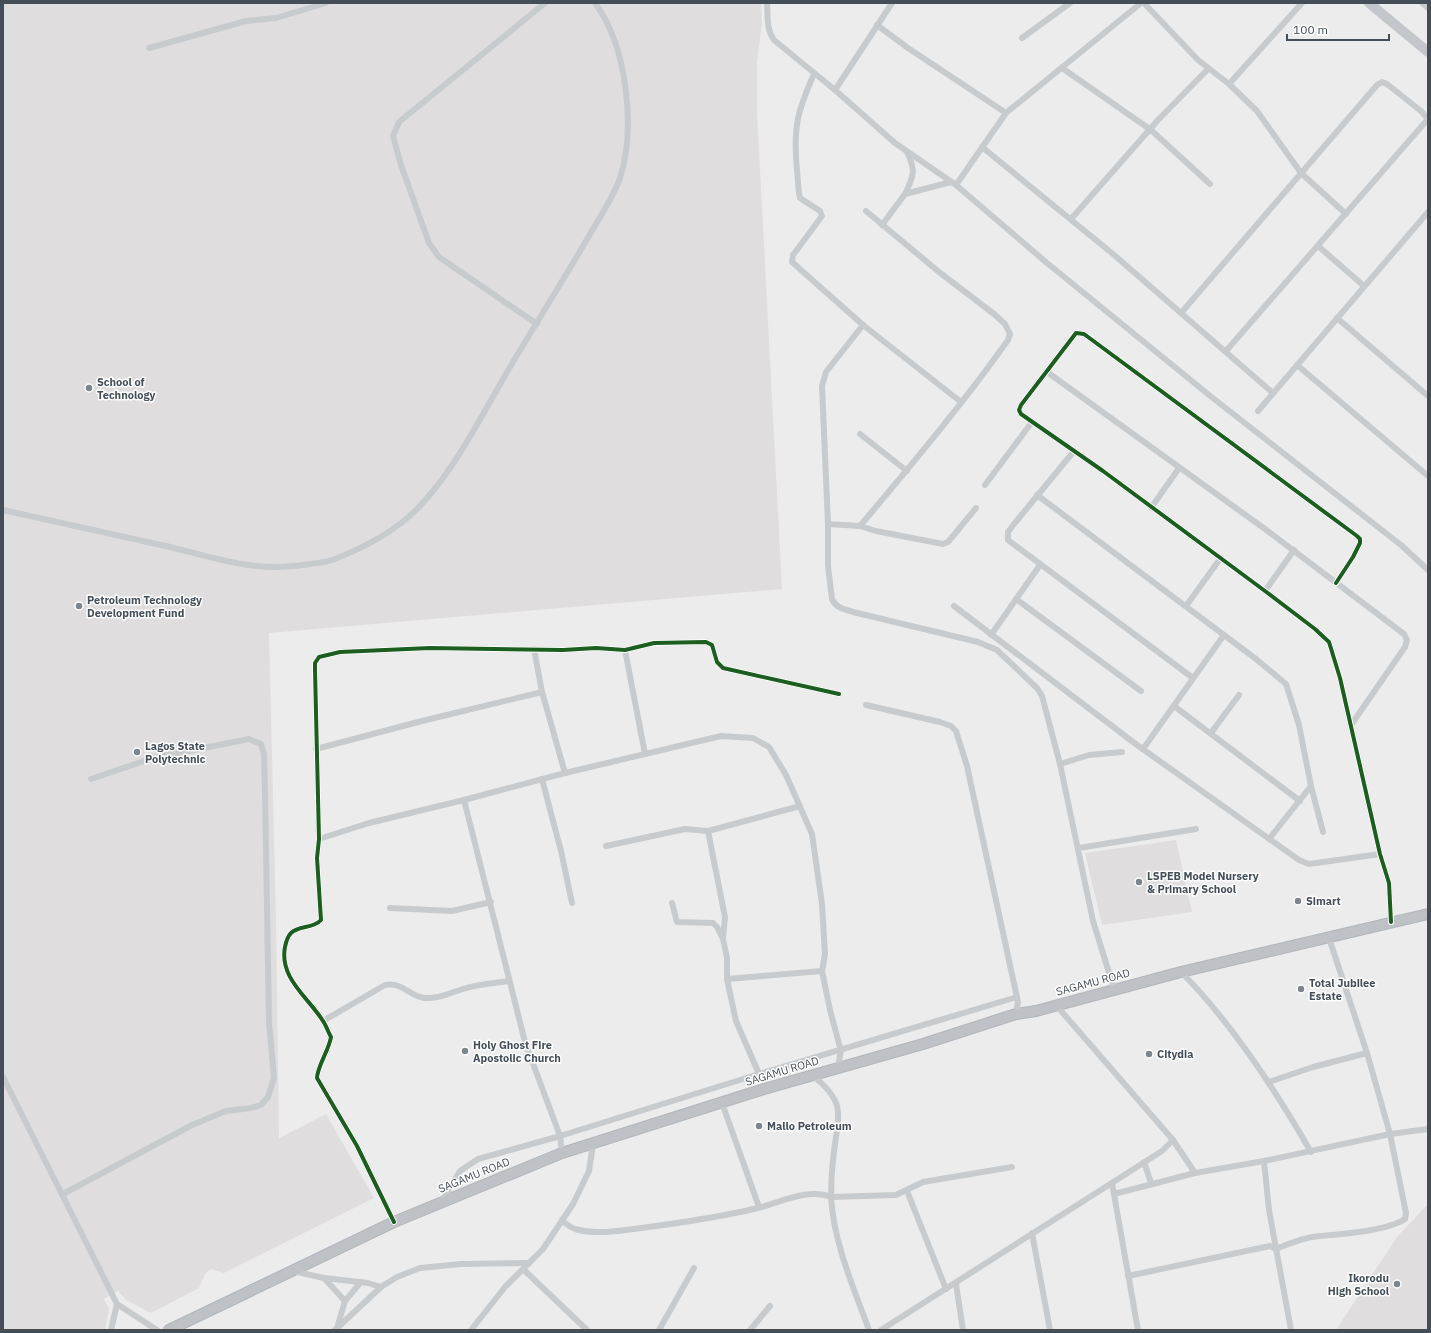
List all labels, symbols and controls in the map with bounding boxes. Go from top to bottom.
scale bar [1287,16,1389,42]
text: 100 m [1293,22,1328,37]
place label: School of Technology [97,375,156,402]
marker: School of Technology [84,383,94,393]
place label: Petroleum Technology Development Fund [87,593,202,620]
marker: Petroleum Technology Development Fund [74,601,84,611]
place label: Lagos State Polytechnic [145,739,206,766]
marker: Lagos State Polytechnic [132,747,142,757]
place label: LSPEB Model Nursery & Primary School [1147,869,1259,896]
marker: LSPEB Model Nursery & Primary School [1134,877,1144,887]
place label: Simart [1306,894,1341,908]
marker: Simart [1293,896,1303,906]
street label: SAGAMU ROAD [1055,965,1131,999]
place label: Total Jubilee Estate [1309,976,1375,1003]
marker: Total Jubilee Estate [1296,984,1306,994]
place label: Holy Ghost Fire Apostolic Church [473,1038,561,1065]
marker: Holy Ghost Fire Apostolic Church [460,1046,470,1056]
place label: Citydia [1157,1047,1193,1061]
marker: Citydia [1144,1049,1154,1059]
street label: SAGAMU ROAD [744,1053,820,1089]
place label: Mallo Petroleum [767,1119,852,1133]
marker: Mallo Petroleum [754,1121,764,1131]
street label: SAGAMU ROAD [436,1154,512,1196]
place label: Ikorodu High School [1328,1271,1390,1298]
marker: Ikorodu High School [1392,1279,1402,1289]

